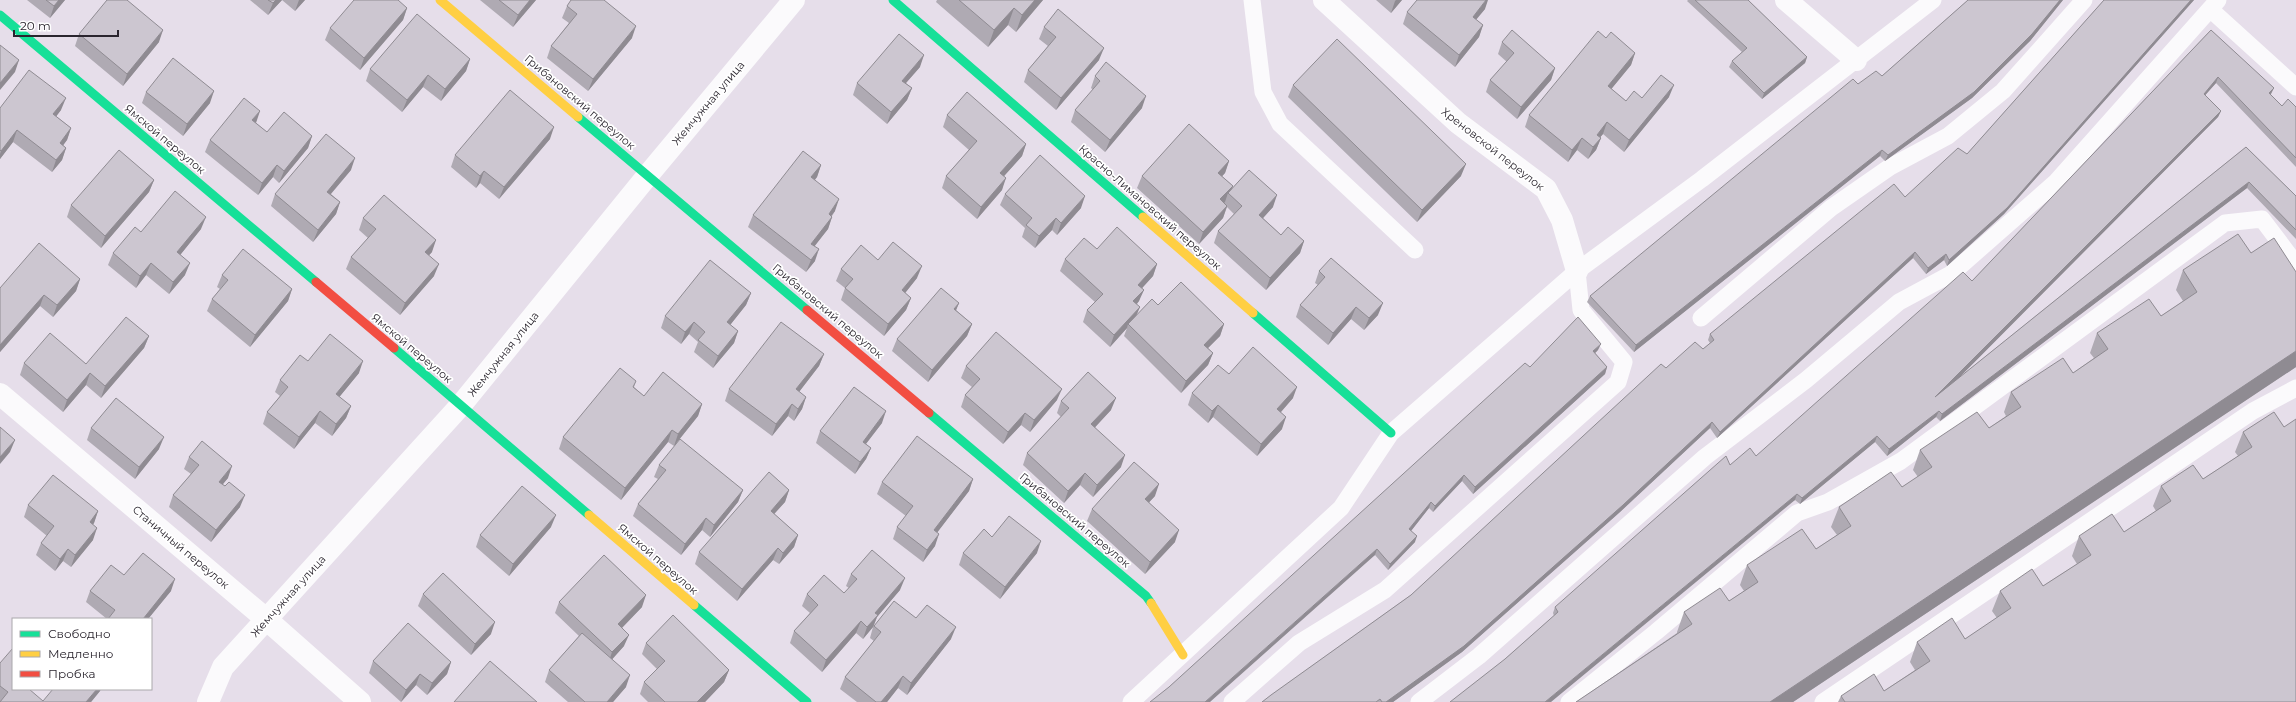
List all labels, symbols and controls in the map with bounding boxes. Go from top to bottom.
scale bar [14,12,118,38]
text: 20 m [20,18,51,33]
street label: Грибановский переулок [522,52,639,153]
street label: Жемчужная улица [669,58,747,148]
street label: Ямской переулок [122,101,209,177]
street label: Хреновской переулок [1439,104,1548,194]
street label: Красно-Лимановский переулок [1076,141,1224,273]
street label: Грибановский переулок [770,261,887,362]
street label: Жемчужная улица [464,309,542,399]
street label: Ямской переулок [369,310,456,386]
street label: Грибановский переулок [1017,470,1134,571]
street label: Станичный переулок [130,502,233,592]
street label: Ямской переулок [615,520,701,598]
street label: Жемчужная улица [247,552,329,640]
legend [12,618,152,690]
text: Свободно [48,626,111,641]
text: Медленно [48,646,114,661]
text: Пробка [48,666,96,681]

